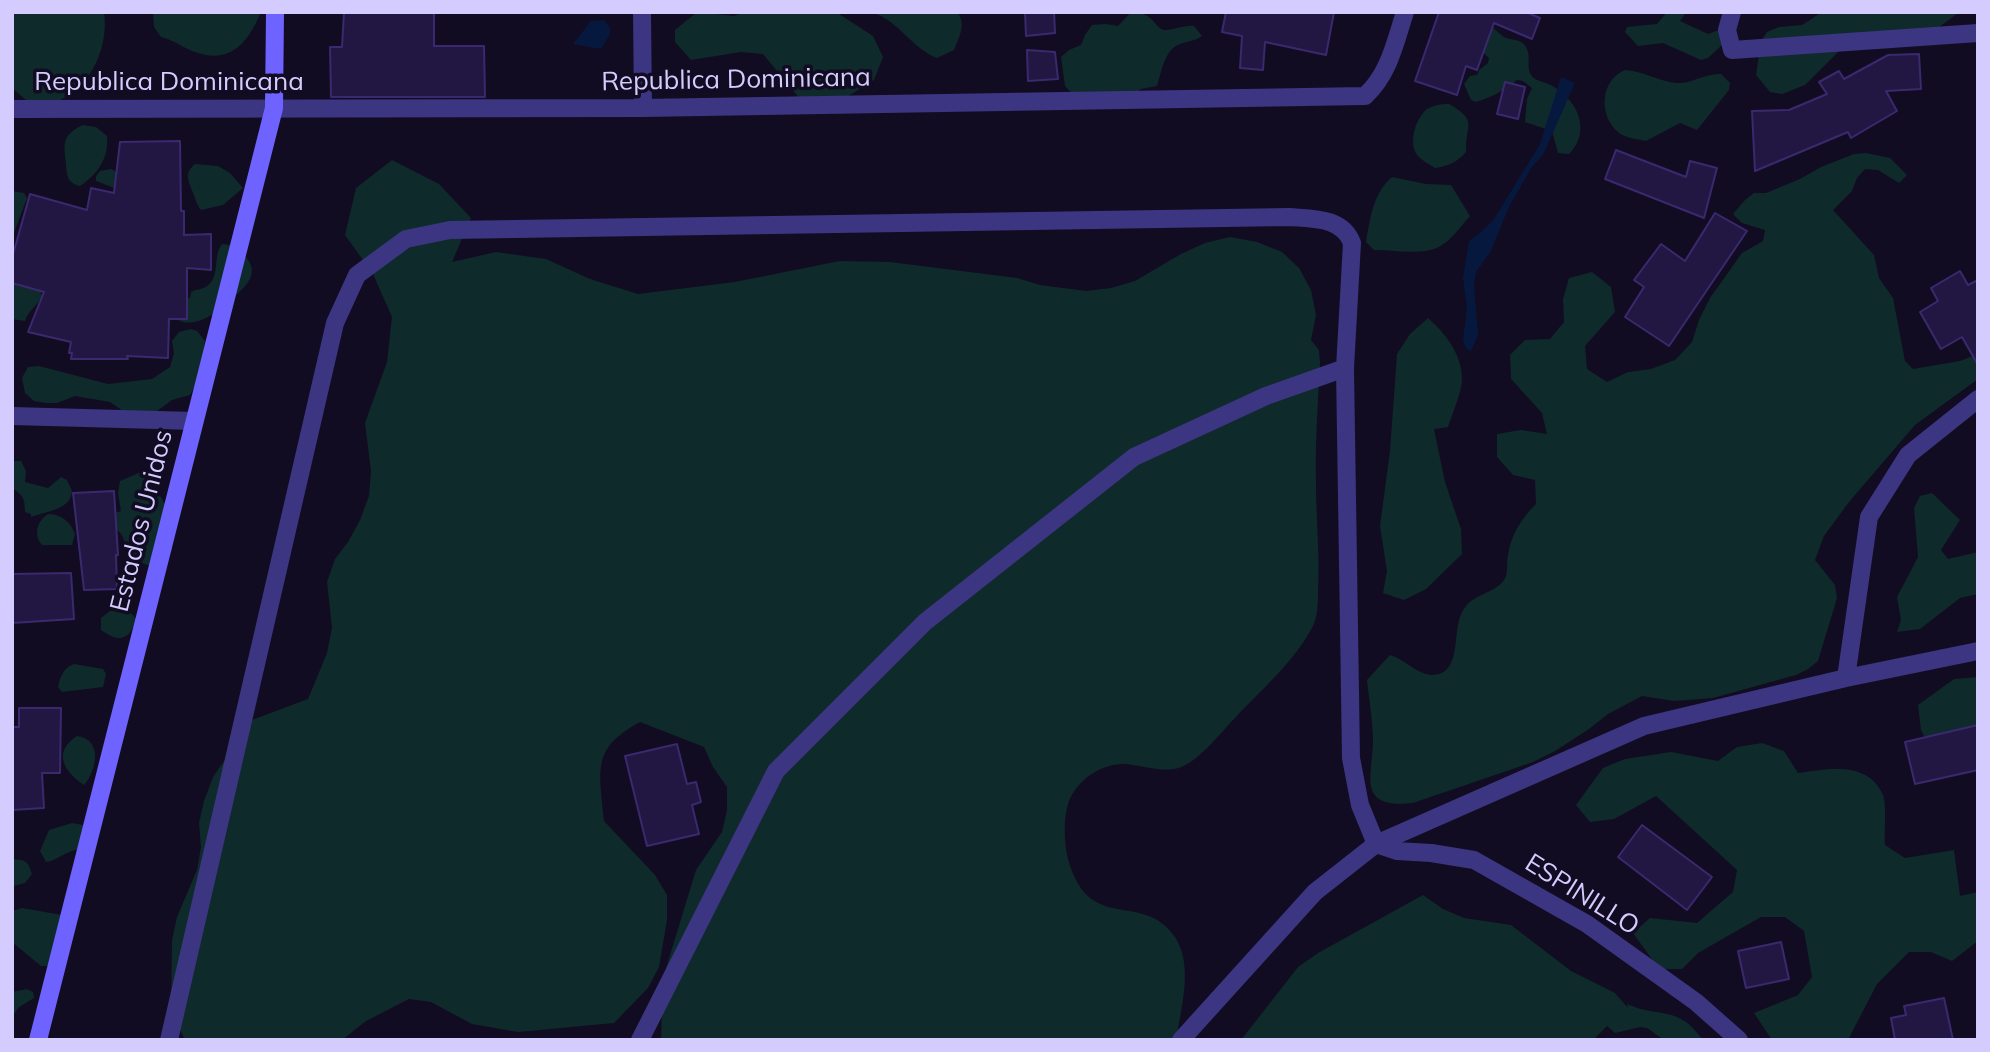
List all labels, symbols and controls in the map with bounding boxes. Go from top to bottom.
street label: Republica Dominicana [601,62,871,98]
street label: Republica Dominicana [34,66,304,98]
street label: Estados Unidos [104,427,180,615]
street label: ESPINILLO [1519,848,1645,942]

